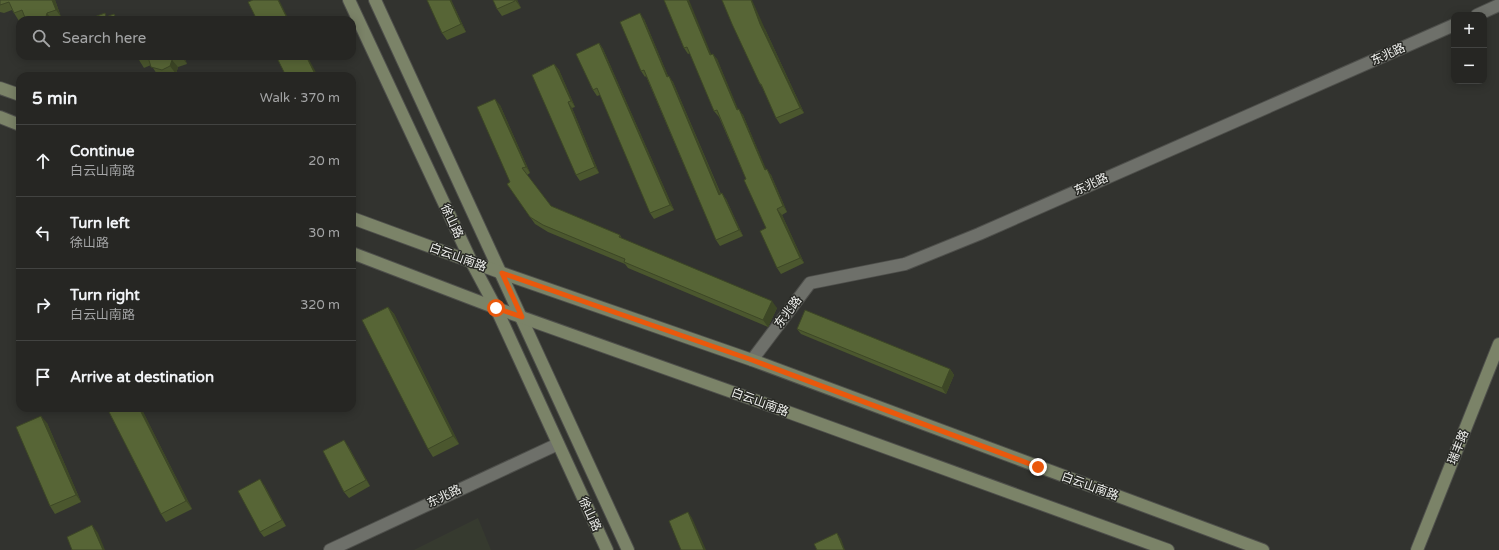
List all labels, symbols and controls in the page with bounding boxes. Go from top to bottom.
map controls [1451,12,1487,84]
button: + [1451,12,1487,48]
search box [16,16,356,60]
icon: search [30,27,52,49]
text: Search here [62,29,146,47]
street label: 东兆路 [1369,40,1407,68]
button: − [1451,48,1487,84]
text: 5 min [32,88,77,109]
text: Walk · 370 m [260,90,340,106]
text: Continue [70,142,134,160]
icon: ahead [32,150,54,172]
text: 20 m [308,153,340,169]
text: 白云山南路 [70,163,135,179]
street label: 东兆路 [1072,170,1110,198]
street label: 徐山路 [438,202,466,240]
text: Turn left [70,214,130,232]
icon: left [32,222,54,244]
text: 30 m [308,225,340,241]
text: 徐山路 [70,235,109,251]
street label: 白云山南路 [427,240,489,274]
text: Turn right [70,286,140,304]
street label: 东兆路 [772,293,804,331]
icon: right [32,294,54,316]
text: 320 m [300,297,340,313]
route start [487,299,505,317]
text: 白云山南路 [70,307,135,323]
icon: arrive [32,366,54,388]
text: Arrive at destination [70,368,214,386]
street label: 白云山南路 [729,385,791,419]
street label: 瑞丰路 [1445,428,1471,466]
route end [1029,458,1047,476]
street label: 白云山南路 [1059,469,1121,503]
street label: 东兆路 [425,482,463,510]
street label: 徐山路 [576,495,604,533]

